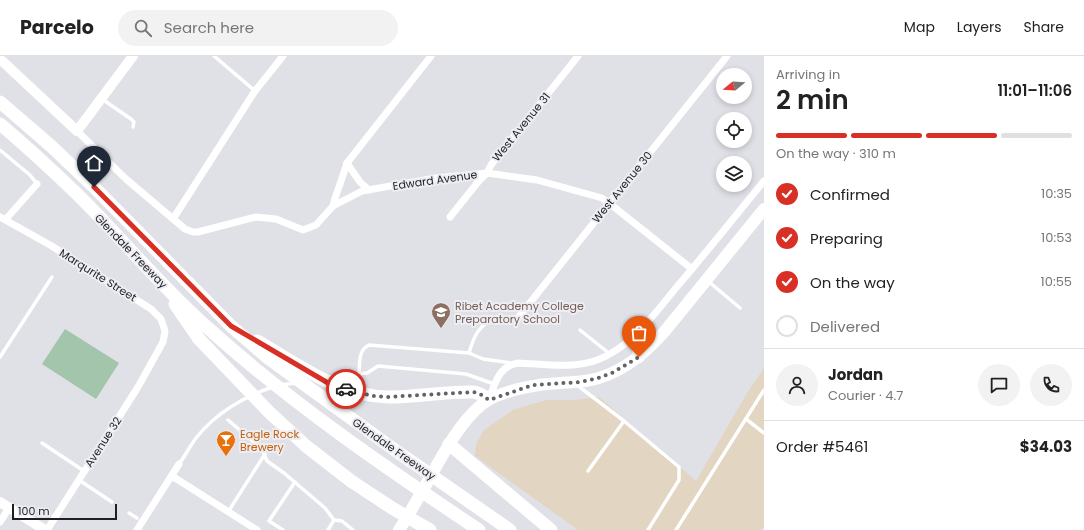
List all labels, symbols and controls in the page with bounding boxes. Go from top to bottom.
search box [118,10,398,46]
text: Parcelo [20,14,94,41]
icon: search [132,17,154,39]
text: Search here [164,17,254,38]
text: Map [904,17,935,37]
text: Layers [957,17,1001,37]
text: Share [1023,17,1064,37]
text: Arriving in [776,65,840,84]
north arrow [716,68,752,104]
map controls [716,68,752,192]
text: 11:01–11:06 [997,80,1072,101]
text: 2 min [776,82,849,118]
street label: West Avenue 31 [488,89,554,165]
button: locate [716,112,752,148]
text: On the way · 310 m [776,144,896,163]
pin [77,146,111,187]
street label: West Avenue 30 [588,148,656,226]
icon: home [83,152,105,174]
button: layers [716,156,752,192]
street label: Edward Avenue [392,166,479,194]
icon: check [776,183,798,205]
text: Confirmed [810,184,890,205]
text: 10:35 [1041,184,1072,203]
street label: Glendale Freeway [91,210,171,293]
icon: check [776,227,798,249]
text: Preparing [810,228,883,249]
text: 10:53 [1041,228,1072,247]
street label: Marqurite Street [56,245,140,305]
icon: check [776,271,798,293]
text: On the way [810,272,895,293]
text: 10:55 [1041,272,1072,291]
place label: Ribet Academy College Preparatory School [455,298,584,327]
school or university icon: Ribet Academy College Preparatory School [430,301,452,329]
pin [622,316,656,357]
text: Delivered [810,316,880,337]
icon: bag [628,322,650,344]
button: person [776,364,818,406]
text: Jordan [828,364,883,385]
button: chat [978,364,1020,406]
button: phone [1030,364,1072,406]
courier [326,369,366,409]
icon: car [335,378,357,400]
text: Courier · 4.7 [828,386,903,405]
street label: Avenue 32 [81,414,125,470]
street label: Glendale Freeway [349,414,440,484]
place label: Eagle Rock Brewery [240,426,299,455]
bar icon: Eagle Rock Brewery [215,429,237,457]
text: Order #5461 [776,436,868,457]
text: $34.03 [1020,436,1072,457]
scale bar [12,502,117,521]
text: 100 m [18,503,50,519]

